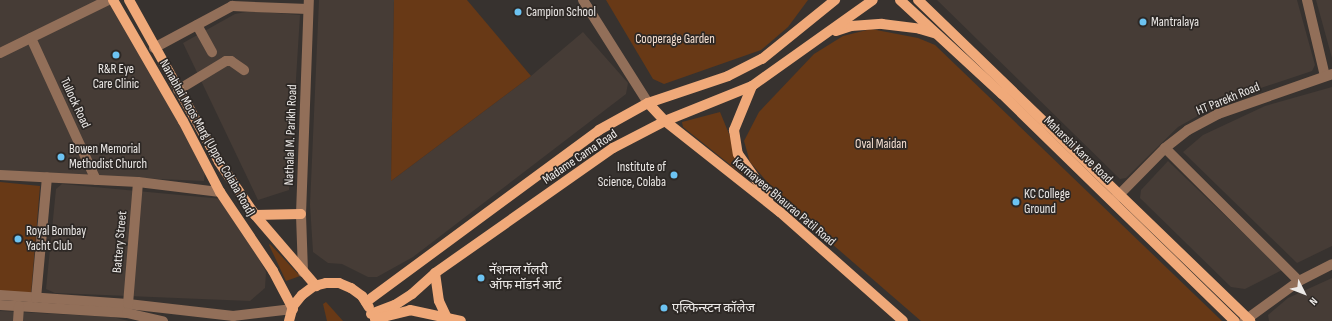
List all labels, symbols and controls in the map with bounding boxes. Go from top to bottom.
place label: Campion School [526,4,596,20]
marker: Campion School [513,7,523,17]
place label: Mantralaya [1151,14,1199,30]
marker: Mantralaya [1138,17,1148,27]
park label: Cooperage Garden [635,31,715,47]
marker: R&R Eye Care Clinic [110,49,122,61]
street label: Nanabhai Moos Marg (Upper Colaba Road) [156,57,258,219]
place label: R&R Eye Care Clinic [93,62,139,93]
street label: Tullock Road [57,75,93,131]
street label: HT Parekh Road [1194,79,1262,119]
street label: Nathalal M. Parikh Road [281,84,301,186]
street label: Maharshi Karve Road [1040,113,1116,187]
street label: Madame Cama Road [540,126,620,188]
park label: Oval Maidan [855,136,907,152]
place label: Bowen Memorial Methodist Church [69,142,147,173]
marker: Bowen Memorial Methodist Church [56,152,66,162]
street label: Karmaveer Bhaurao Patil Road [729,154,839,250]
place label: Institute of Science, Colaba [598,160,666,191]
marker: Institute of Science, Colaba [669,170,679,180]
place label: KC College Ground [1024,187,1070,218]
marker: KC College Ground [1011,197,1021,207]
street label: Battery Street [110,210,130,274]
place label: Royal Bombay Yacht Club [26,224,86,255]
marker: Royal Bombay Yacht Club [13,234,23,244]
place label: नॅशनल गॅलरी ऑफ मॉडर्न आर्ट [489,263,562,294]
marker: नॅशनल गॅलरी ऑफ मॉडर्न आर्ट [476,273,486,283]
north arrow [1284,273,1324,313]
text: N [1306,295,1320,308]
place label: एल्फिन्स्टन कॉलेज [672,300,755,316]
marker: एल्फिन्स्टन कॉलेज [659,303,669,313]

